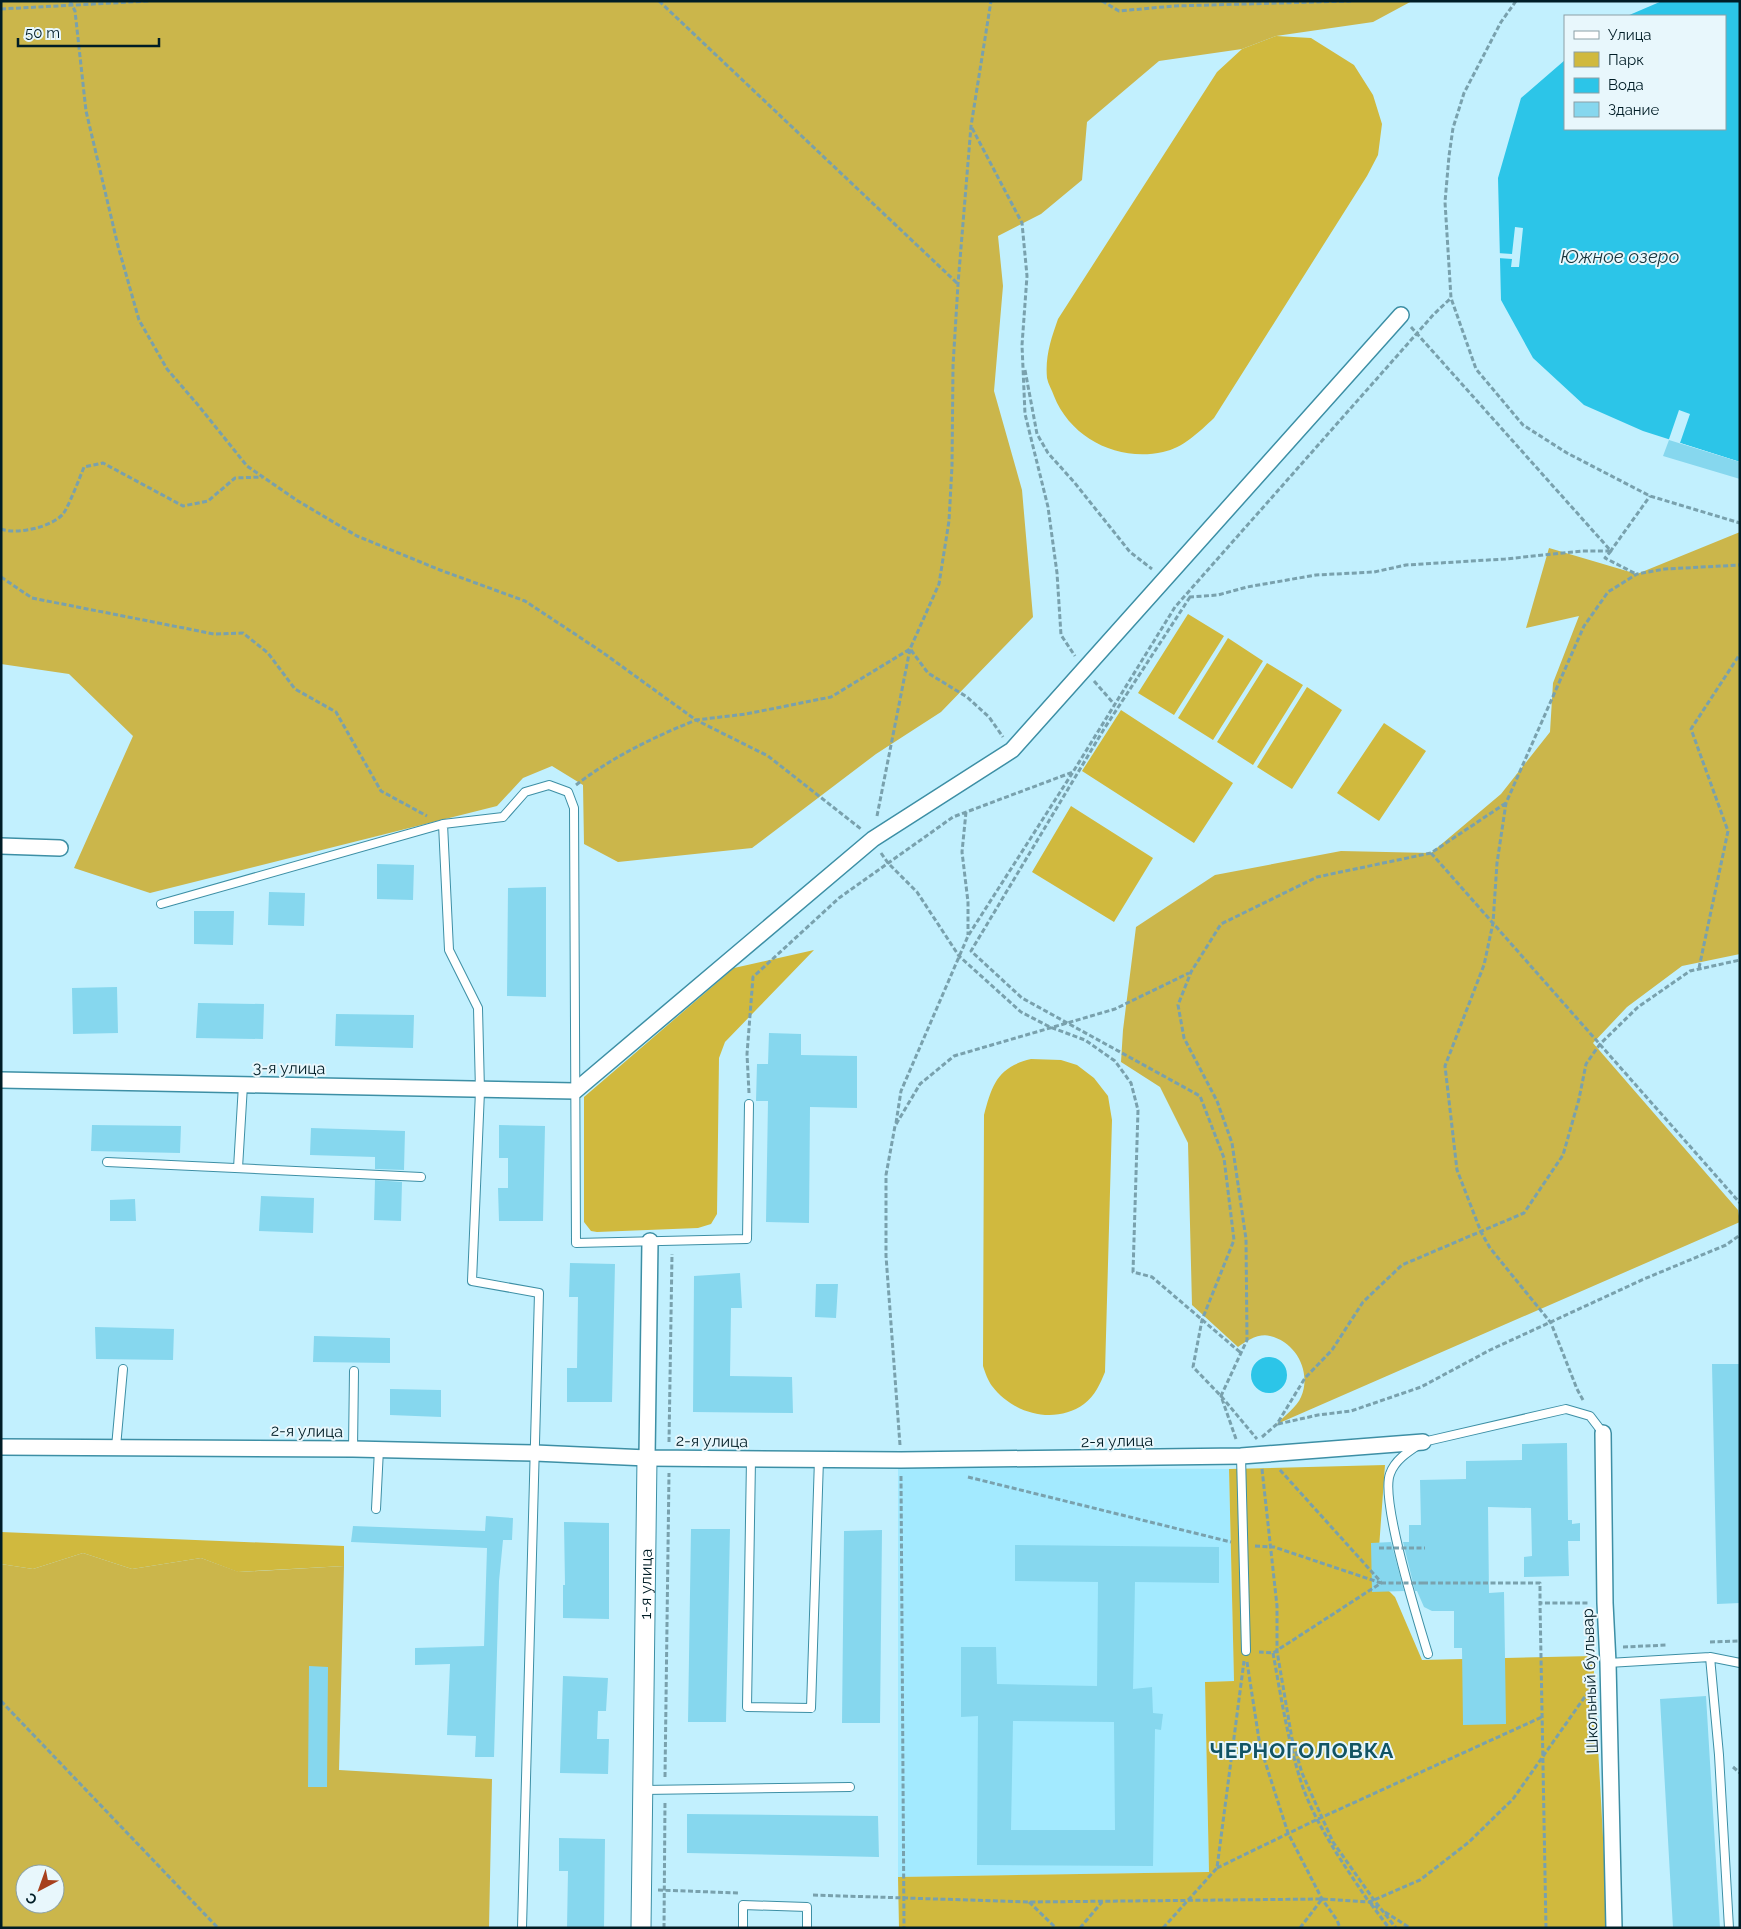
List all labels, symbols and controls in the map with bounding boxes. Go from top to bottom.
scale bar [18,15,159,47]
legend [1564,15,1726,130]
text: 50 m [25,24,60,42]
text: Улица [1608,26,1652,44]
text: Парк [1608,51,1644,69]
text: Вода [1608,76,1644,94]
text: Здание [1608,101,1660,119]
water label: Южное озеро [1561,246,1680,267]
street label: 3-я улица [253,1058,325,1078]
street label: 2-я улица [271,1421,343,1441]
street label: 2-я улица [676,1431,748,1451]
street label: 2-я улица [1081,1431,1153,1451]
street label: 1-я улица [635,1549,655,1620]
street label: Школьный бульвар [1578,1608,1602,1754]
district label: ЧЕРНОГОЛОВКА [1210,1738,1394,1763]
north arrow [15,1864,65,1914]
text: С [22,1889,40,1908]

